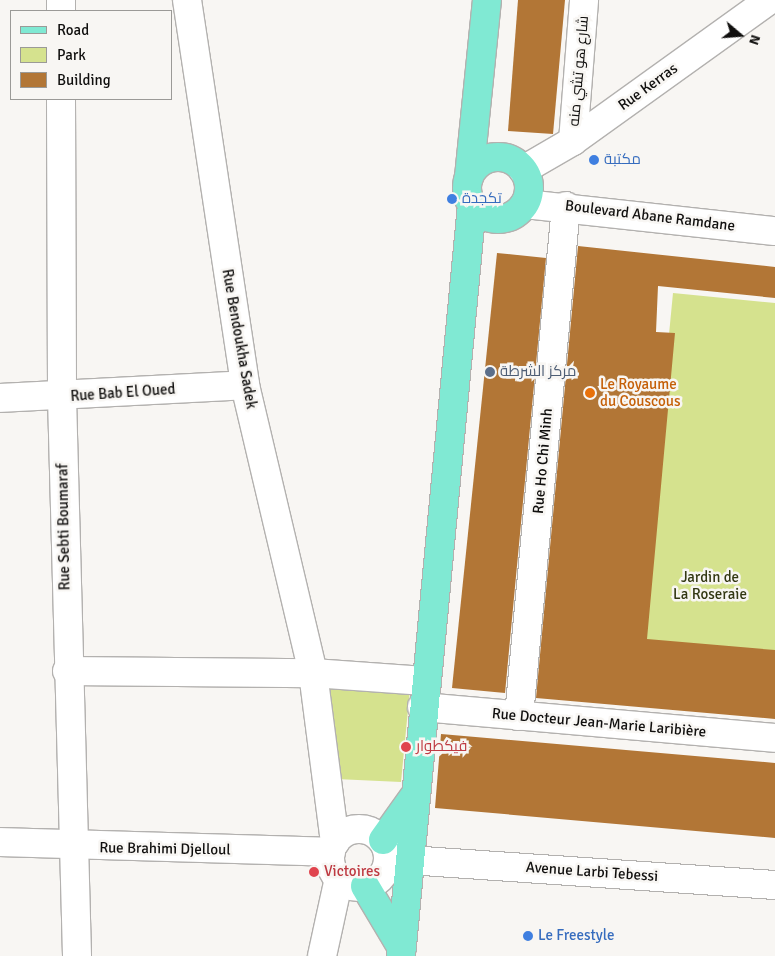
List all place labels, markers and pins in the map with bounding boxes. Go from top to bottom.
place label: مكتبة [604,151,641,169]
marker: مكتبة [588,154,600,166]
place label: تكجدة [462,190,502,208]
marker: تكجدة [446,193,458,205]
place label: مركز الشرطة [500,363,576,381]
marker: مركز الشرطة [484,366,496,378]
place label: Le Royaume du Couscous [600,375,681,410]
marker: Le Royaume du Couscous [584,387,596,399]
place label: فيكطوار [416,738,467,756]
marker: فيكطوار [400,741,412,753]
place label: Victoires [324,863,380,881]
marker: Victoires [308,866,320,878]
place label: Le Freestyle [538,927,615,945]
marker: Le Freestyle [522,930,534,942]

